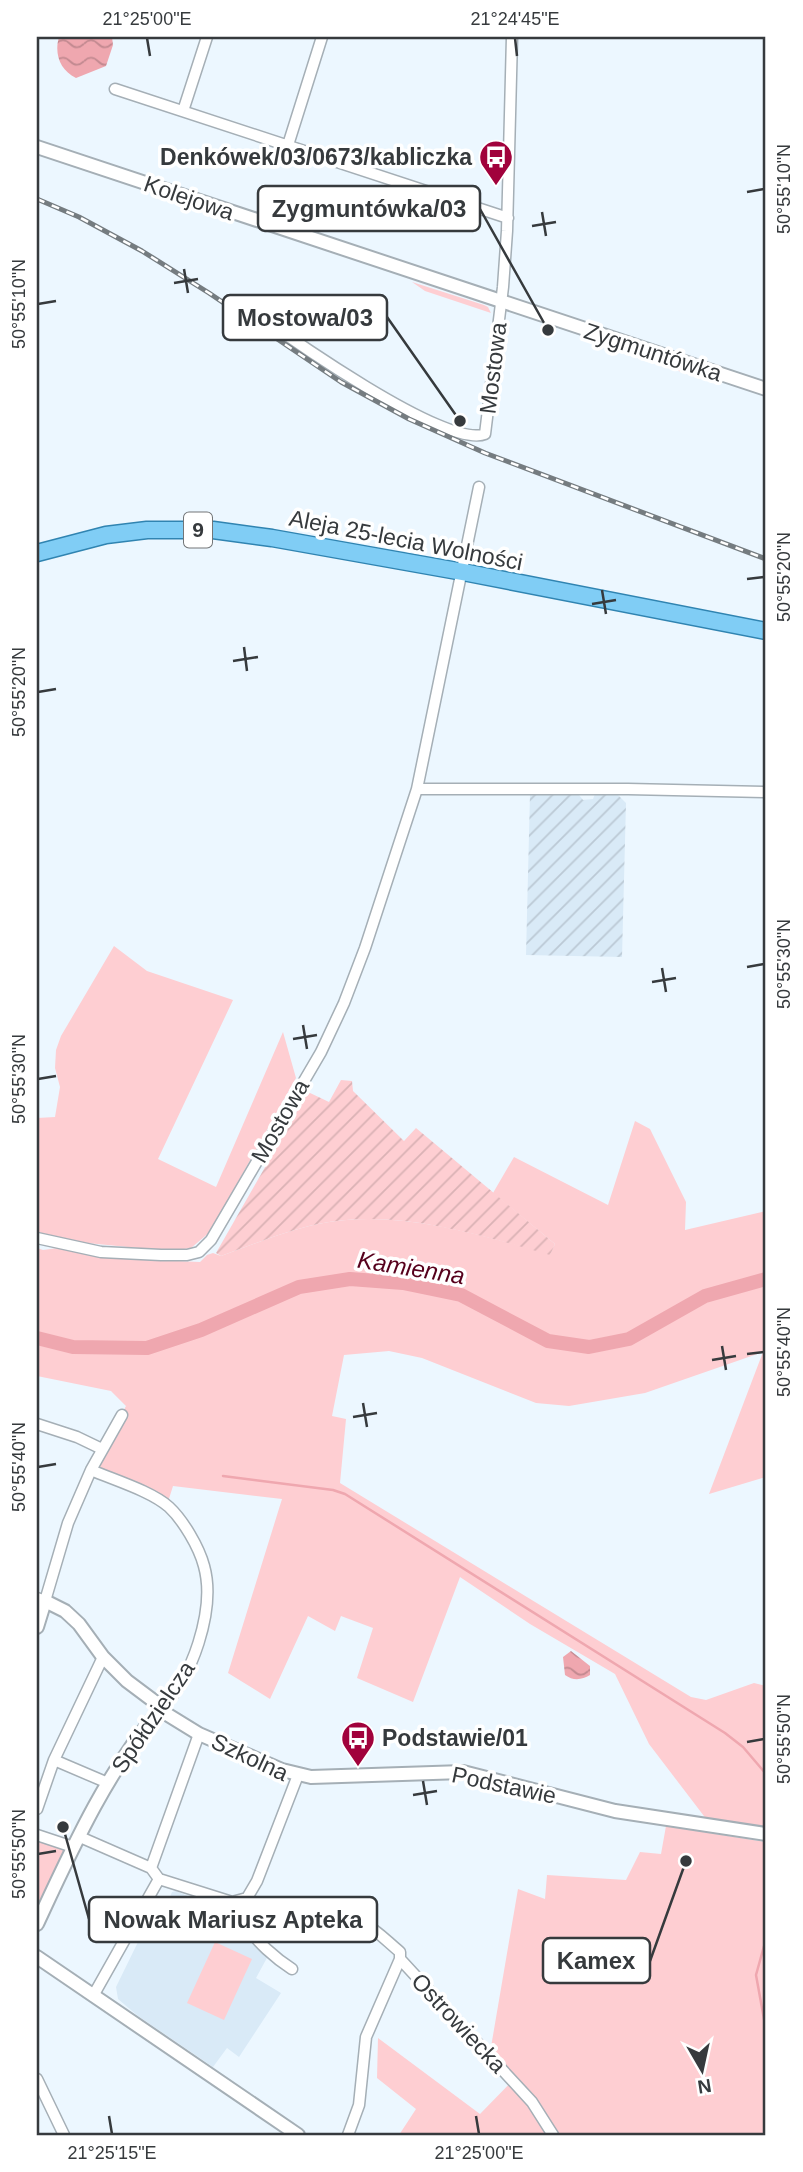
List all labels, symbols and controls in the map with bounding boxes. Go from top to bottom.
text: 21°25'00"E [102,9,192,29]
text: 21°24'45"E [470,9,560,29]
bus stop icon: Denkówek/03/0673/kabliczka [477,138,515,187]
place label: Denkówek/03/0673/kabliczka [160,144,472,170]
text: 50°55'10"N [774,144,794,234]
street label: Kolejowa [141,171,238,226]
callout: Zygmuntówka/03 [258,186,480,231]
text: Zygmuntówka/03 [272,195,466,222]
text: 50°55'10"N [9,259,29,349]
callout: Mostowa/03 [223,295,387,340]
text: Mostowa/03 [237,304,373,331]
street label: Zygmuntówka [581,318,725,387]
street label: Mostowa [474,321,512,415]
street label: Aleja 25-lecia Wolności [287,505,525,575]
road number: 9 [184,512,212,548]
text: 50°55'20"N [774,532,794,622]
text: 50°55'20"N [9,647,29,737]
text: 50°55'30"N [774,919,794,1009]
text: 50°55'30"N [9,1034,29,1124]
street label: Mostowa [246,1074,314,1167]
water label: Kamienna [356,1246,467,1289]
text: 50°55'40"N [774,1307,794,1397]
text: 50°55'40"N [9,1422,29,1512]
street label: Spółdzielcza [106,1656,200,1778]
text: 50°55'50"N [774,1694,794,1784]
bus stop icon: Podstawie/01 [339,1719,377,1768]
place label: Podstawie/01 [382,1725,528,1751]
street label: Szkolna [207,1728,293,1786]
street label: Podstawie [449,1761,559,1809]
text: 50°55'50"N [9,1809,29,1899]
callout: Nowak Mariusz Apteka [89,1897,377,1942]
text: Nowak Mariusz Apteka [103,1906,363,1933]
callout: Kamex [543,1938,650,1983]
text: Kamex [557,1947,636,1974]
street label: Ostrowiecka [406,1968,512,2078]
north arrow [666,2036,736,2106]
text: N [696,2075,713,2098]
text: 21°25'15"E [67,2143,157,2163]
text: 21°25'00"E [434,2143,524,2163]

